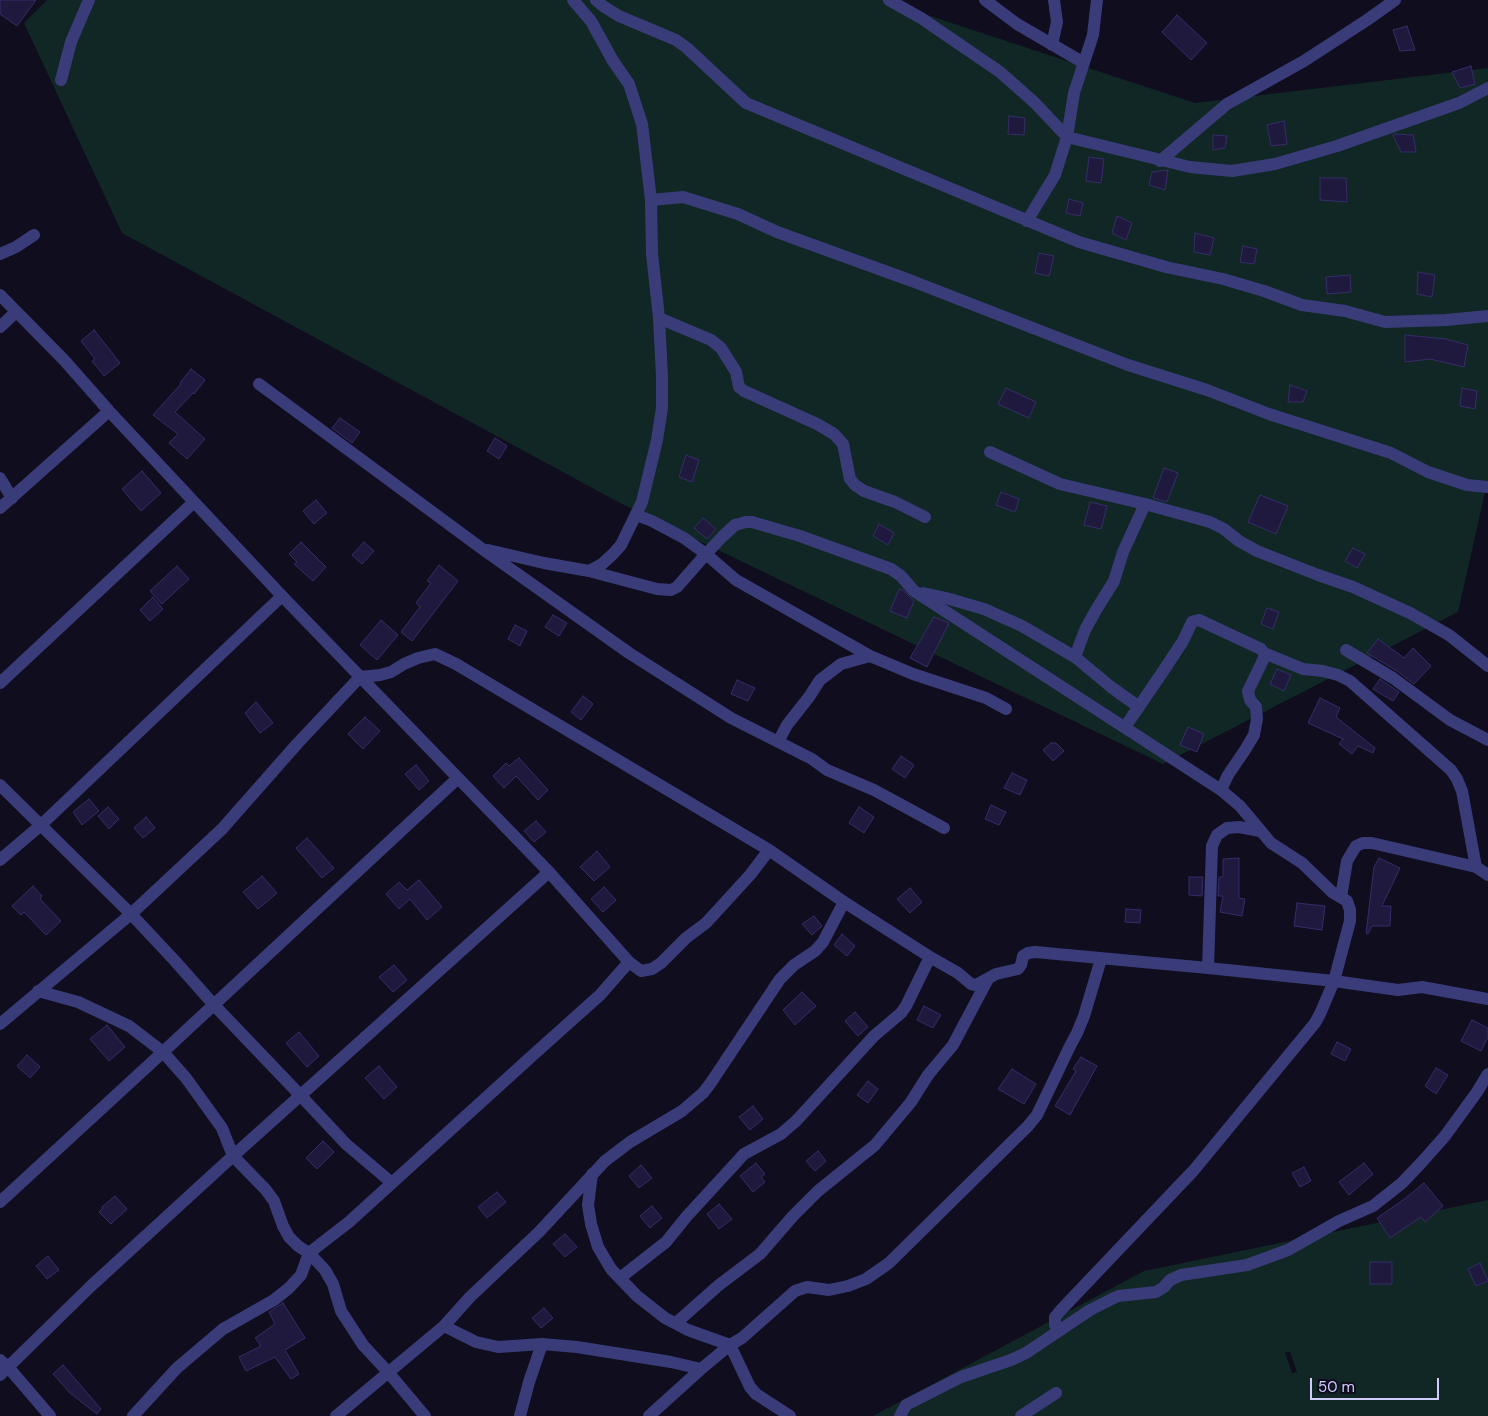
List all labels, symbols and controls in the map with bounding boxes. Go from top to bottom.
scale bar [1313,1368,1442,1400]
text: 50 m [1318,1377,1355,1397]

